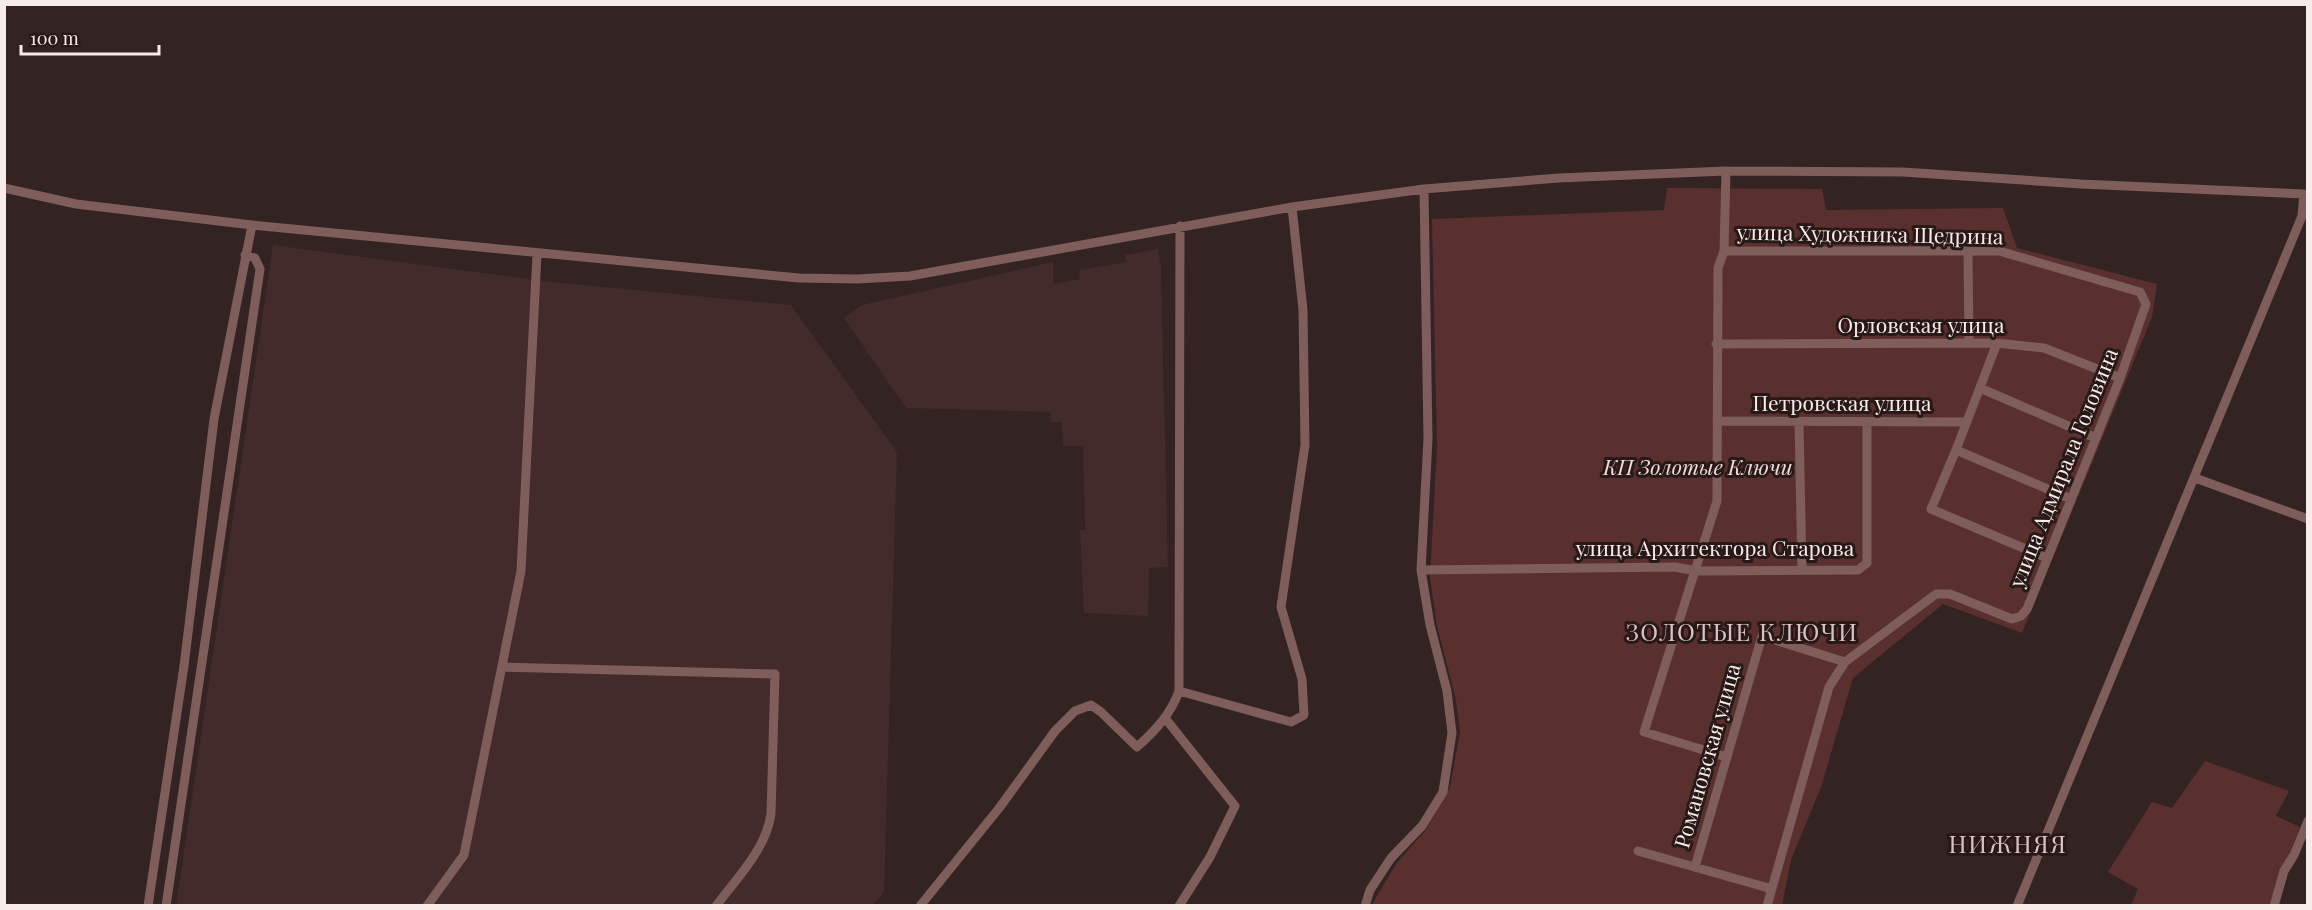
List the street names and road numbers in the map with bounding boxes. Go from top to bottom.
street label: улица Художника Щедрина [1735,217,2004,249]
street label: Орловская улица [1838,310,2005,338]
street label: улица Адмирала Головина [2001,343,2123,592]
street label: Петровская улица [1753,388,1932,416]
street label: улица Архитектора Старова [1575,533,1855,561]
street label: Романовская улица [1666,659,1746,851]

